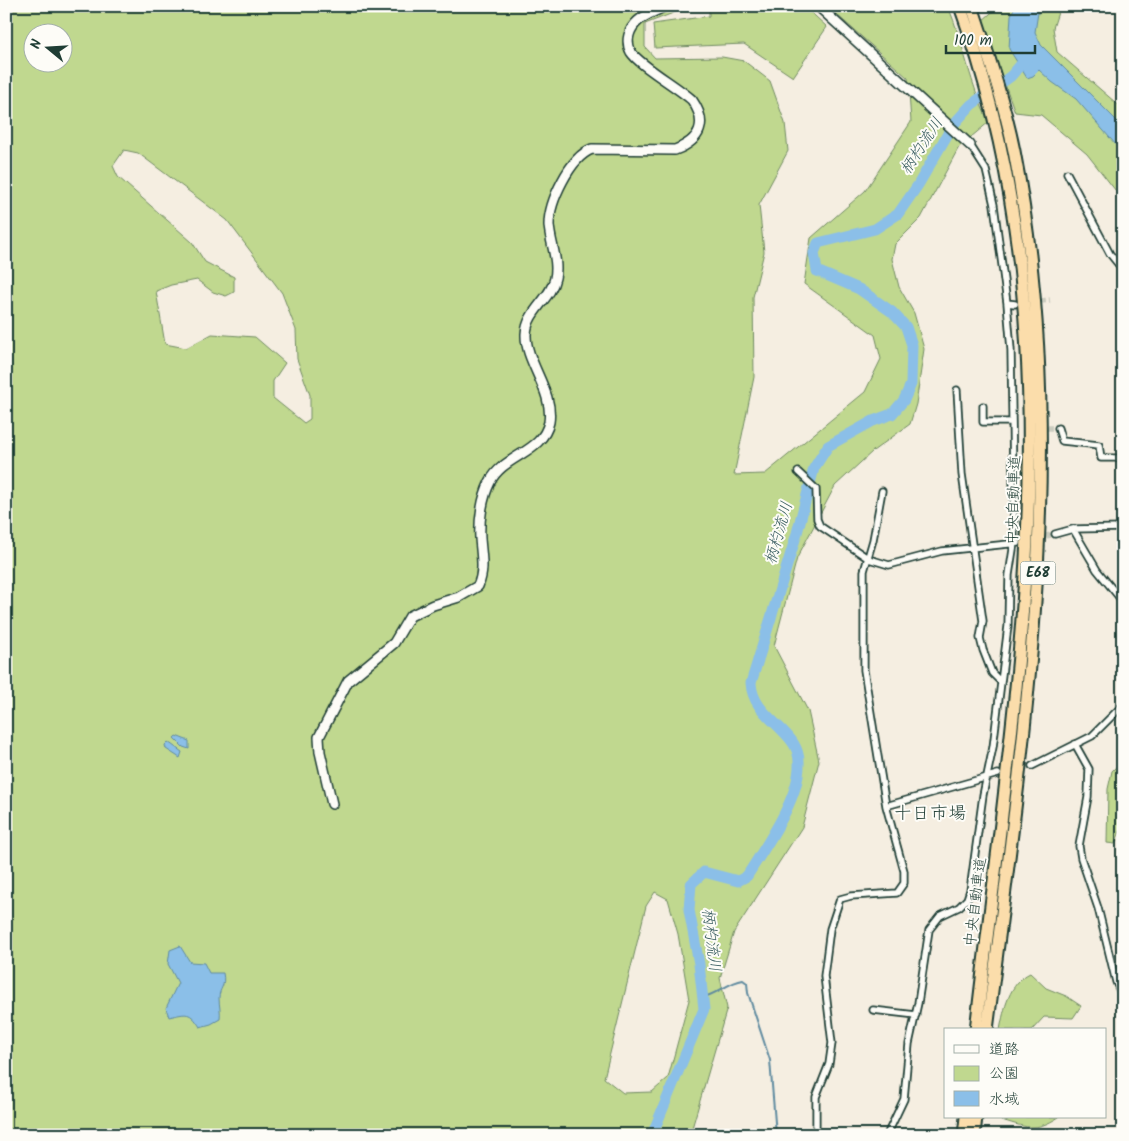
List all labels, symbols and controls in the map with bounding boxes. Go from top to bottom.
north arrow [22,22,72,72]
scale bar [946,22,1035,54]
text: 100 m [954,29,992,53]
text: N [25,37,48,52]
water label: 柄杓流川 [894,112,950,180]
street label: 中央自動車道 [1000,455,1028,545]
water label: 柄杓流川 [758,499,800,567]
road number: E68 [1020,562,1056,584]
district label: 十日市場 [894,800,966,829]
street label: 中央自動車道 [959,856,993,948]
water label: 柄杓流川 [695,907,727,973]
legend [944,1028,1106,1118]
text: 道路 [989,1038,1019,1062]
text: 公園 [989,1062,1019,1086]
text: 水域 [989,1088,1019,1112]

